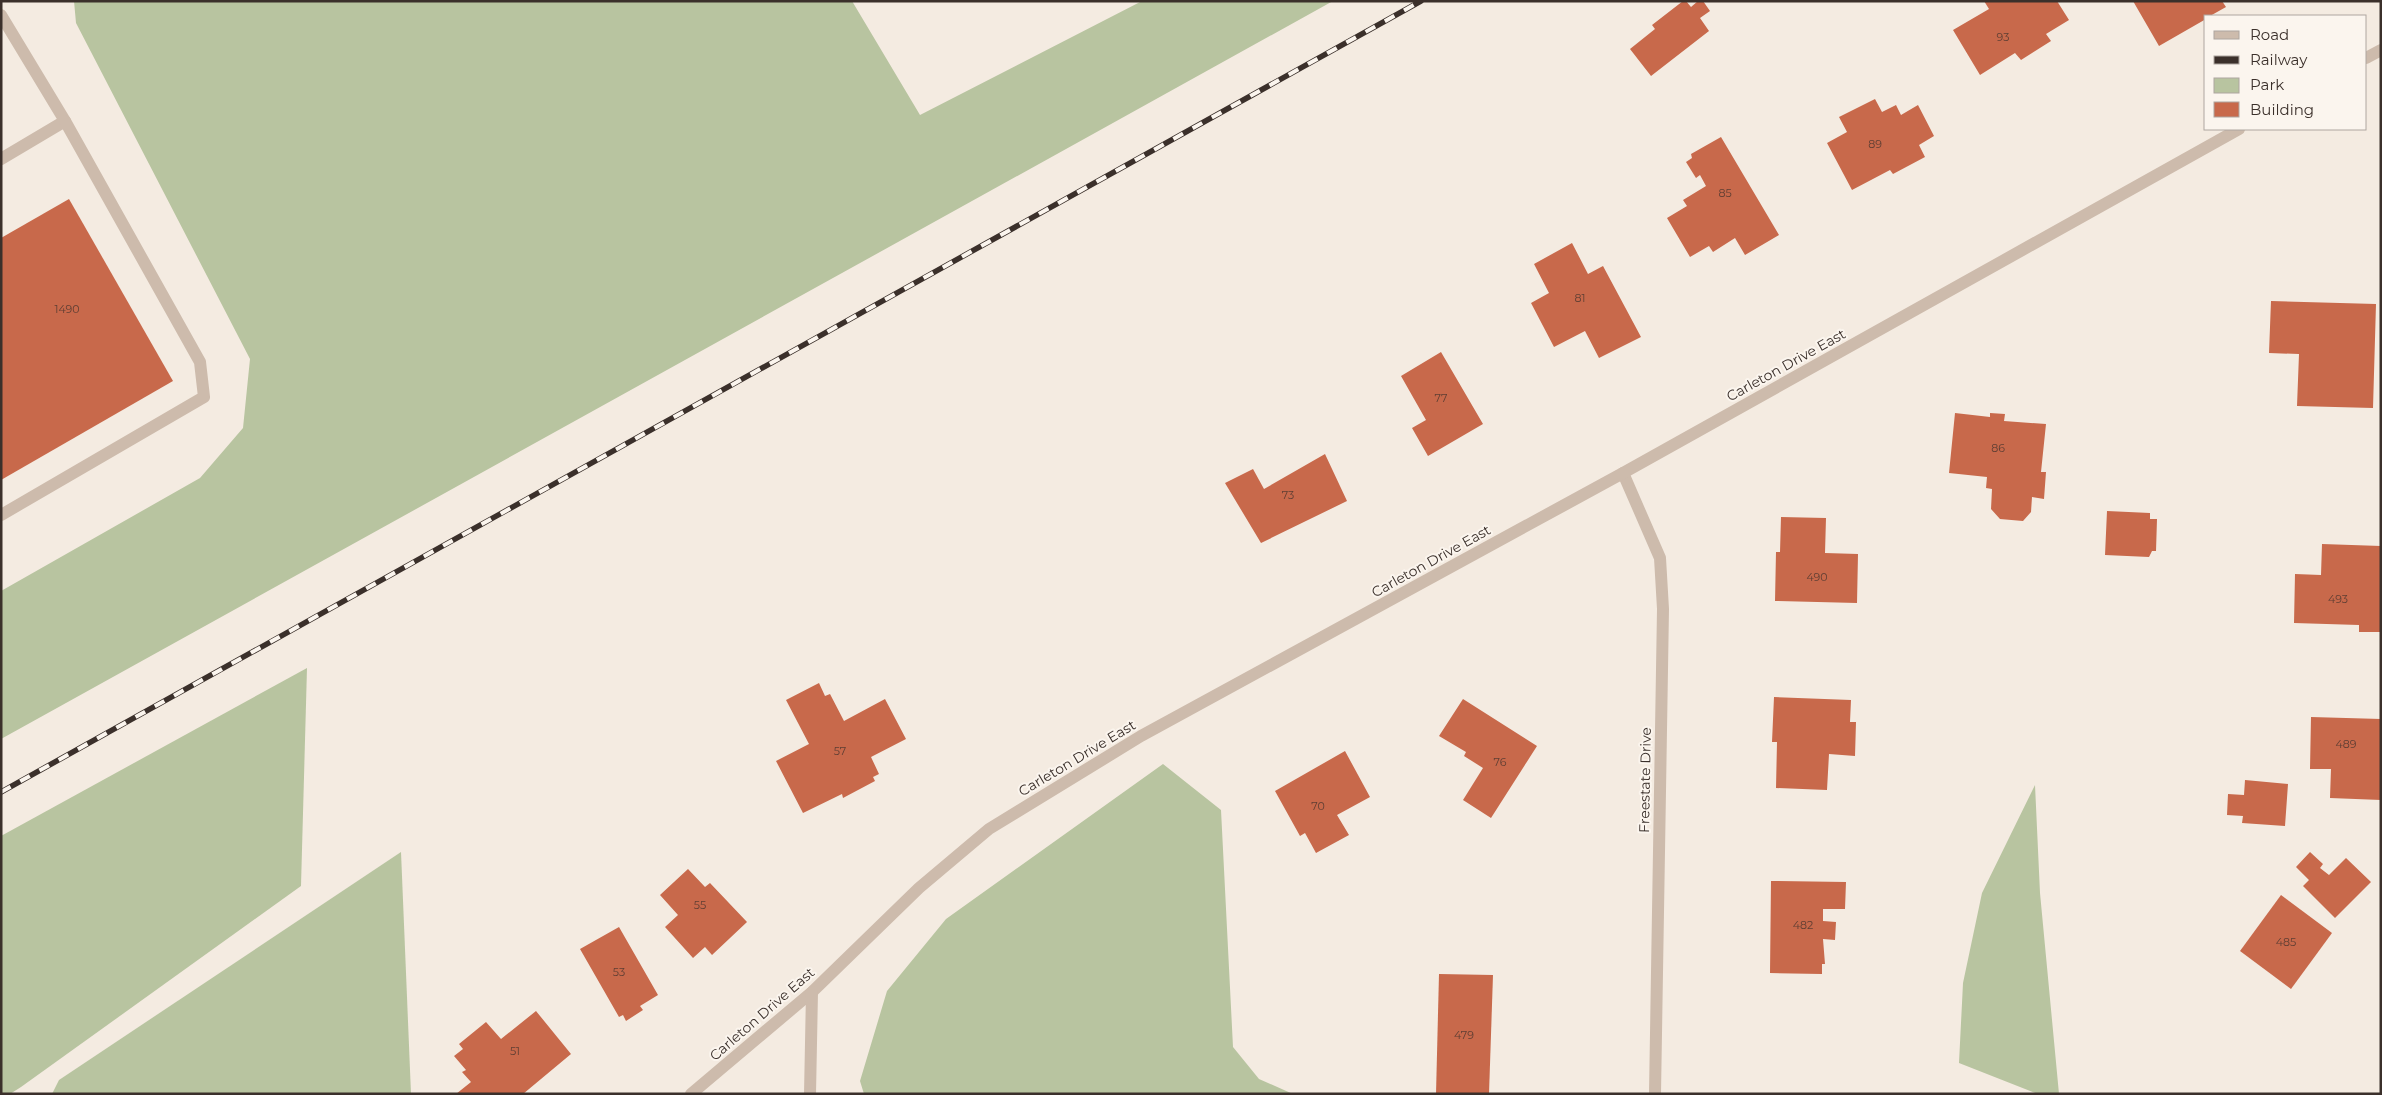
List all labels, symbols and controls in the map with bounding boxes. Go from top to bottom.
legend [2204,15,2367,130]
text: Road [2250,25,2289,44]
house number: 93 [1997,30,2009,44]
text: Railway [2250,50,2308,69]
text: Park [2250,75,2284,94]
text: Building [2250,100,2314,119]
house number: 89 [1868,137,1882,151]
house number: 85 [1718,186,1732,200]
house number: 81 [1575,291,1586,305]
house number: 1490 [54,302,80,316]
street label: Carleton Drive East [1723,325,1849,405]
house number: 77 [1435,391,1447,405]
house number: 86 [1991,441,2005,455]
house number: 73 [1282,488,1294,502]
street label: Carleton Drive East [1368,521,1494,601]
house number: 490 [1806,570,1828,584]
house number: 493 [2328,592,2348,606]
street label: Carleton Drive East [1015,716,1139,800]
street label: Freestate Drive [1635,727,1655,833]
house number: 489 [2335,737,2357,751]
house number: 57 [834,744,846,758]
house number: 76 [1494,755,1507,769]
house number: 70 [1311,799,1325,813]
house number: 55 [694,898,706,912]
house number: 482 [1793,918,1813,932]
house number: 485 [2276,935,2296,949]
street label: Carleton Drive East [706,963,819,1065]
house number: 53 [613,965,625,979]
house number: 479 [1454,1028,1474,1042]
house number: 51 [510,1044,520,1058]

